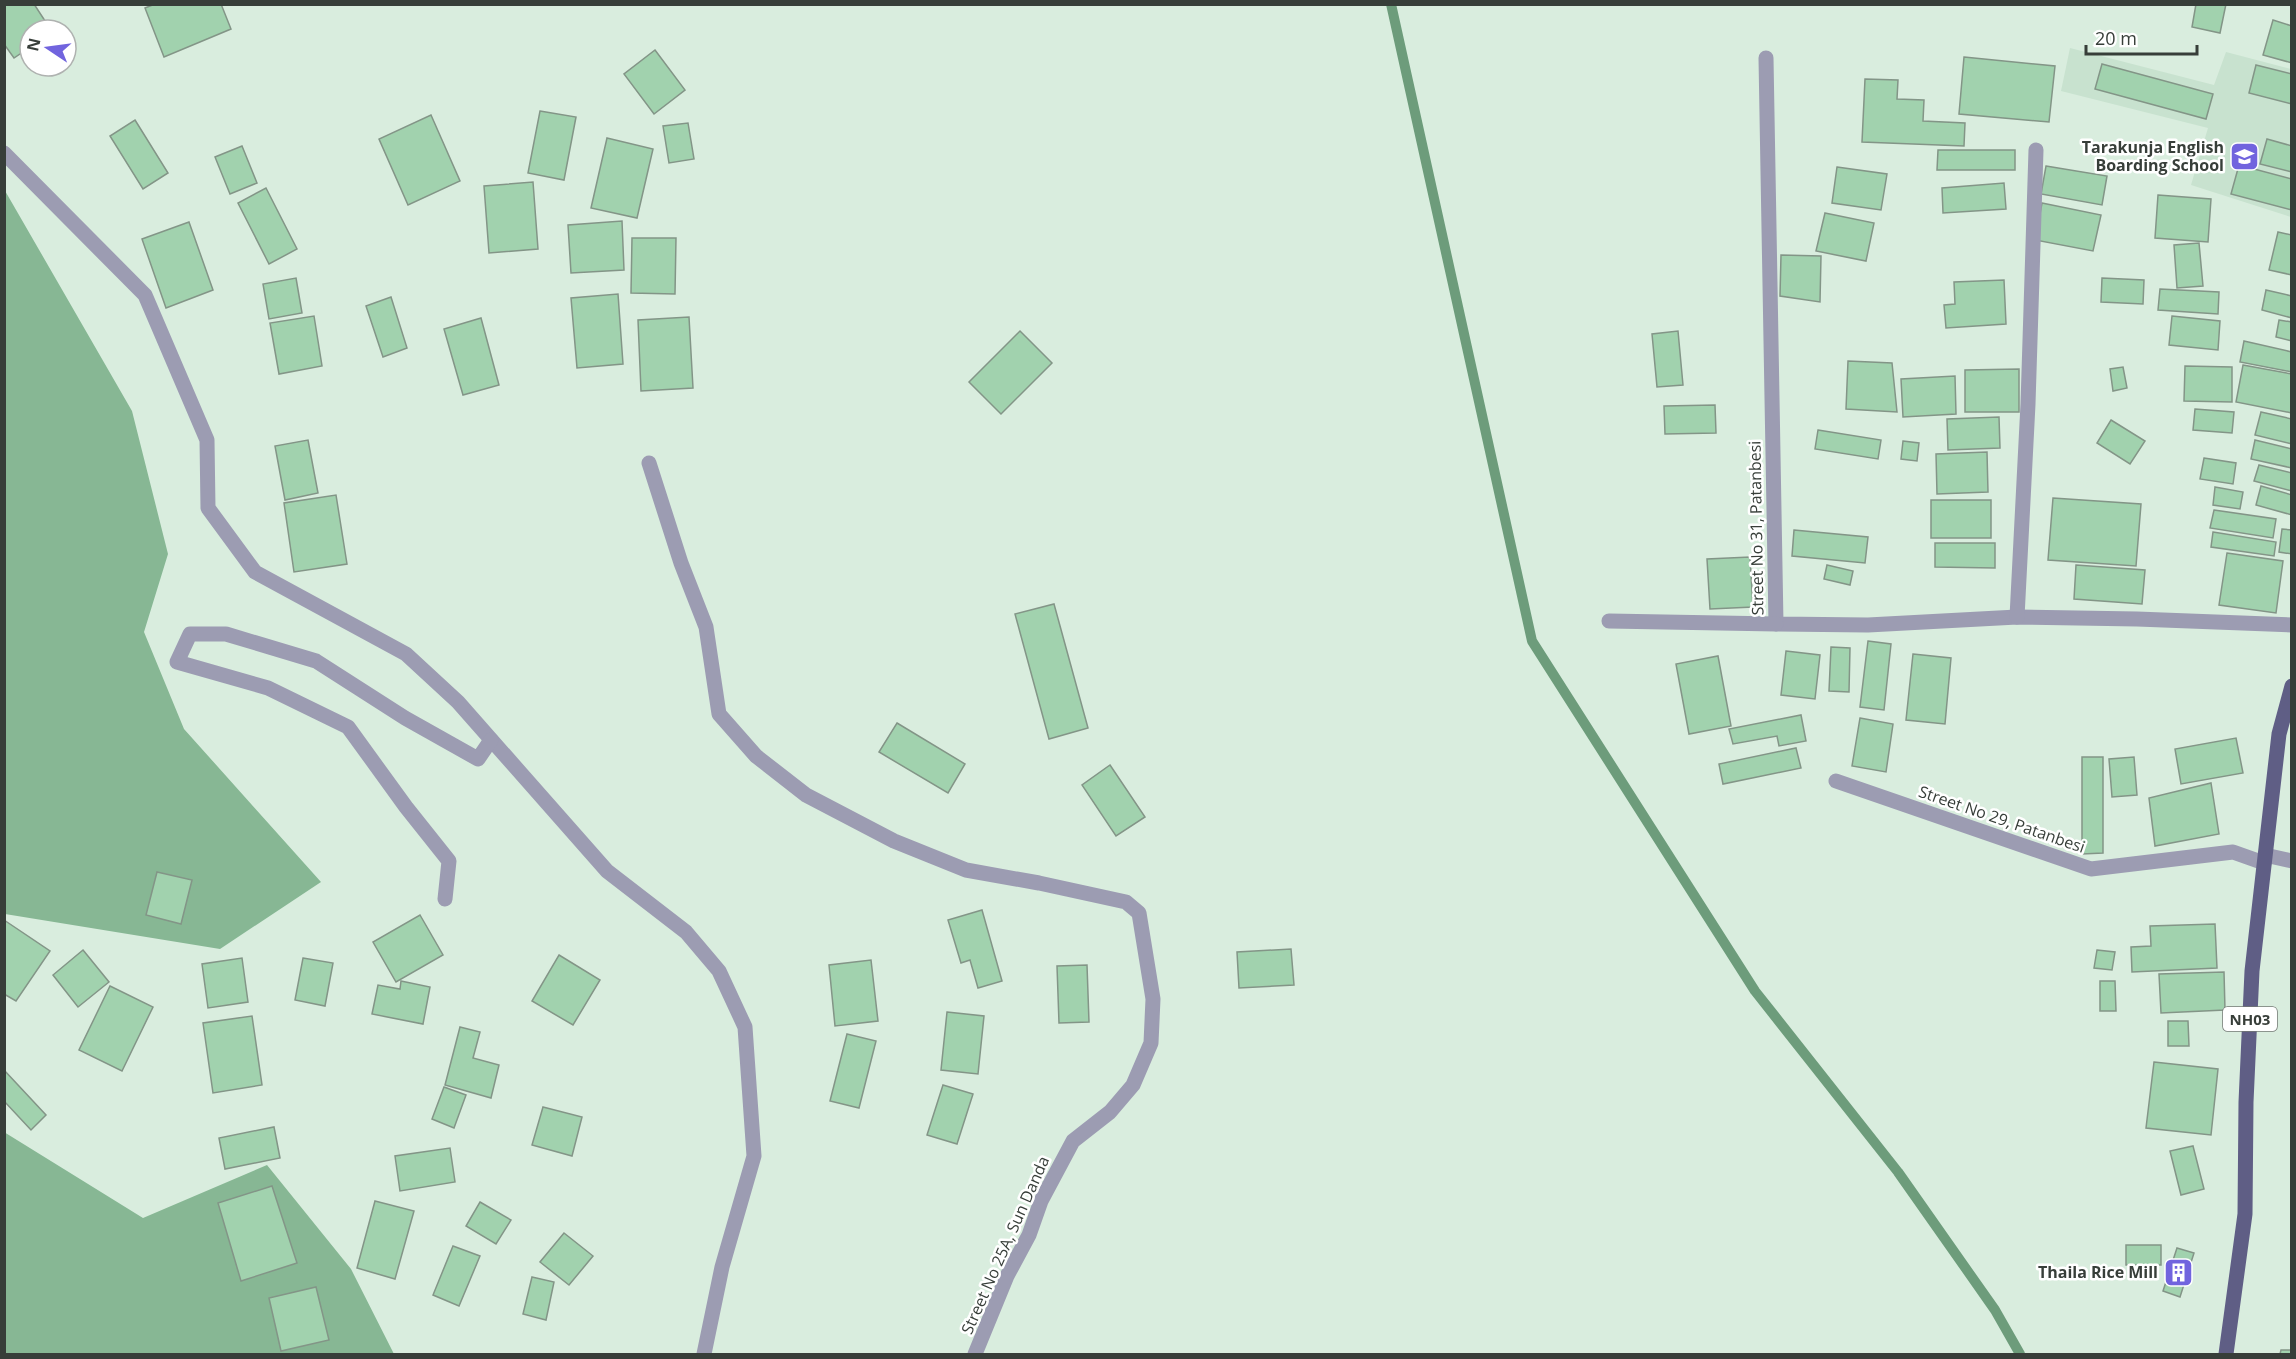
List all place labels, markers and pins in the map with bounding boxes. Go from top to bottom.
place label: Tarakunja English Boarding School [2082,136,2224,176]
school or university icon: Tarakunja English Boarding School [2229,140,2261,172]
building icon: Thaila Rice Mill [2163,1256,2195,1288]
place label: Thaila Rice Mill [2038,1261,2158,1283]

